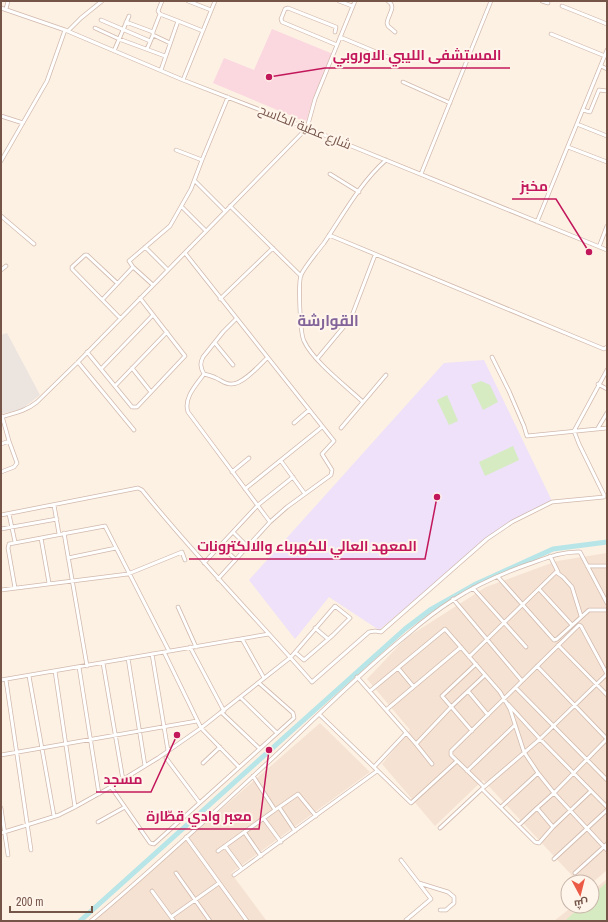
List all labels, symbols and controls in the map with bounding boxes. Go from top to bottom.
callout: المستشفی الليبي الاوروبي [325,42,510,68]
text: المستشفی الليبي الاوروبي [333,46,501,67]
street label: شارع عطية الكاسح [256,101,354,153]
callout: مخبز [512,173,556,199]
text: مخبز [519,177,548,195]
district label: القوارشة [297,310,359,331]
callout: المعهد العالي للكهرباء والالكترونات [189,533,425,559]
text: المعهد العالي للكهرباء والالكترونات [197,537,417,558]
callout: مسجد [96,766,151,792]
text: مسجد [104,770,142,788]
callout: معبر وادي قطّارة [138,803,259,829]
text: معبر وادي قطّارة [146,807,252,827]
north arrow [560,874,600,914]
scale bar [10,888,92,914]
text: 200 m [16,894,43,910]
text: ش [573,896,589,912]

